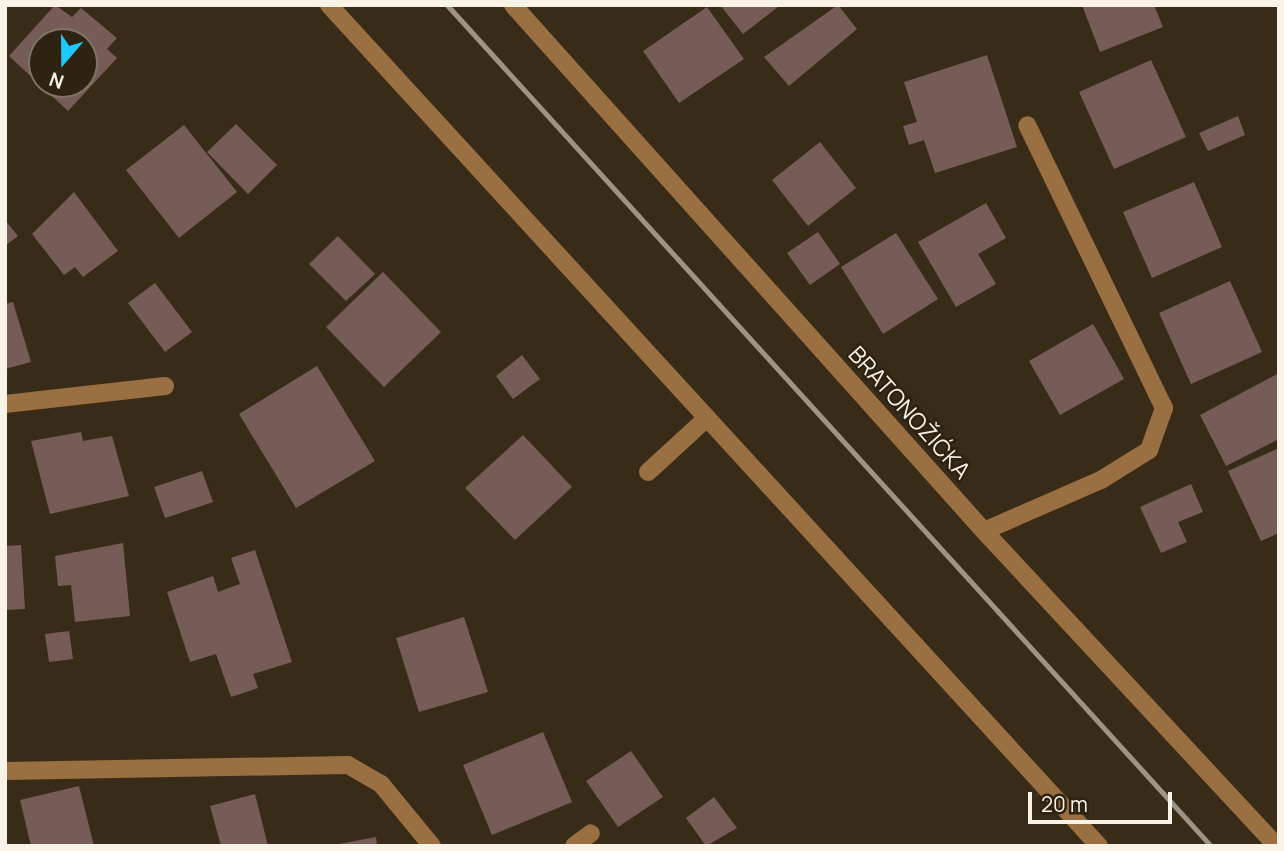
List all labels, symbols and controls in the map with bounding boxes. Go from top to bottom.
north arrow [28,28,98,98]
text: N [46,66,67,95]
street label: BRATONOŽIĆKA [843,340,977,484]
scale bar [1032,778,1176,822]
text: 20 m [1041,790,1088,818]

